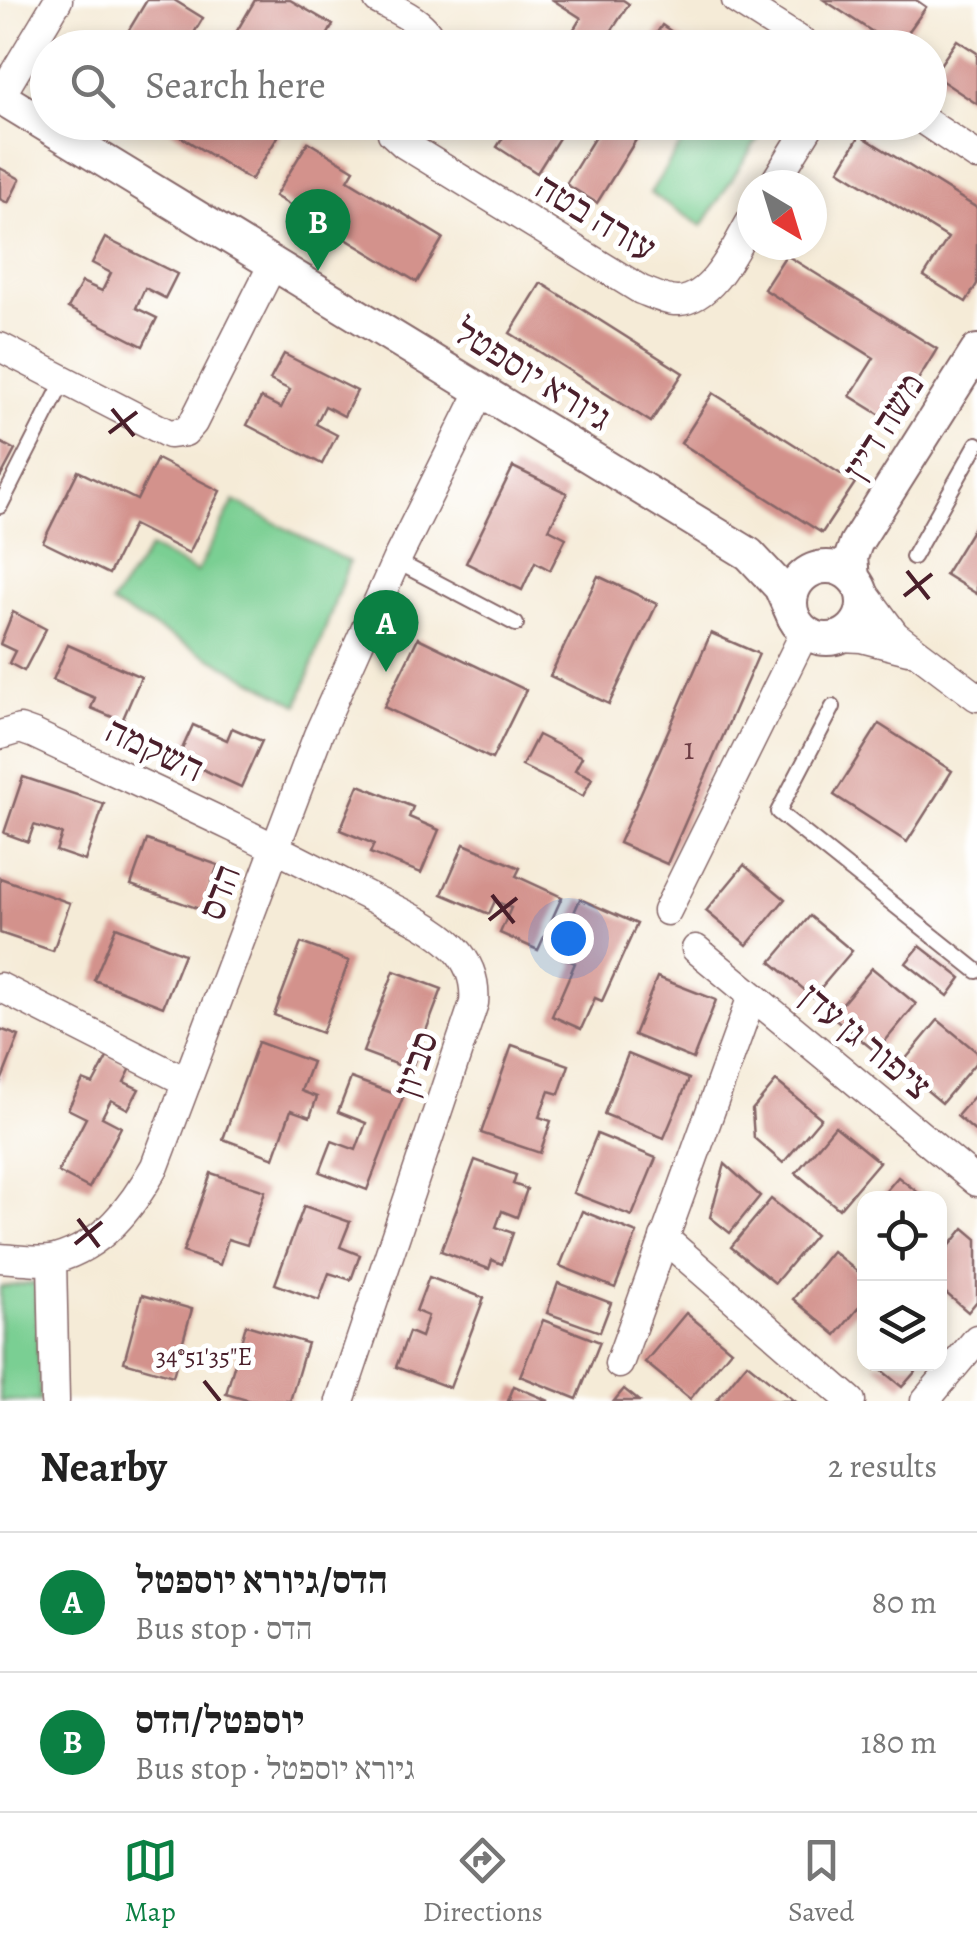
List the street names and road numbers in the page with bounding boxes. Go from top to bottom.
street label: עזרה בטה [526,161,666,273]
street label: גיורא יוספטל [444,305,622,443]
street label: משה דיין [830,362,936,490]
street label: השקמה [97,704,213,794]
street label: הדס [185,857,253,927]
street label: ציפור גן עדן [789,971,943,1111]
street label: סביון [380,1024,450,1104]

